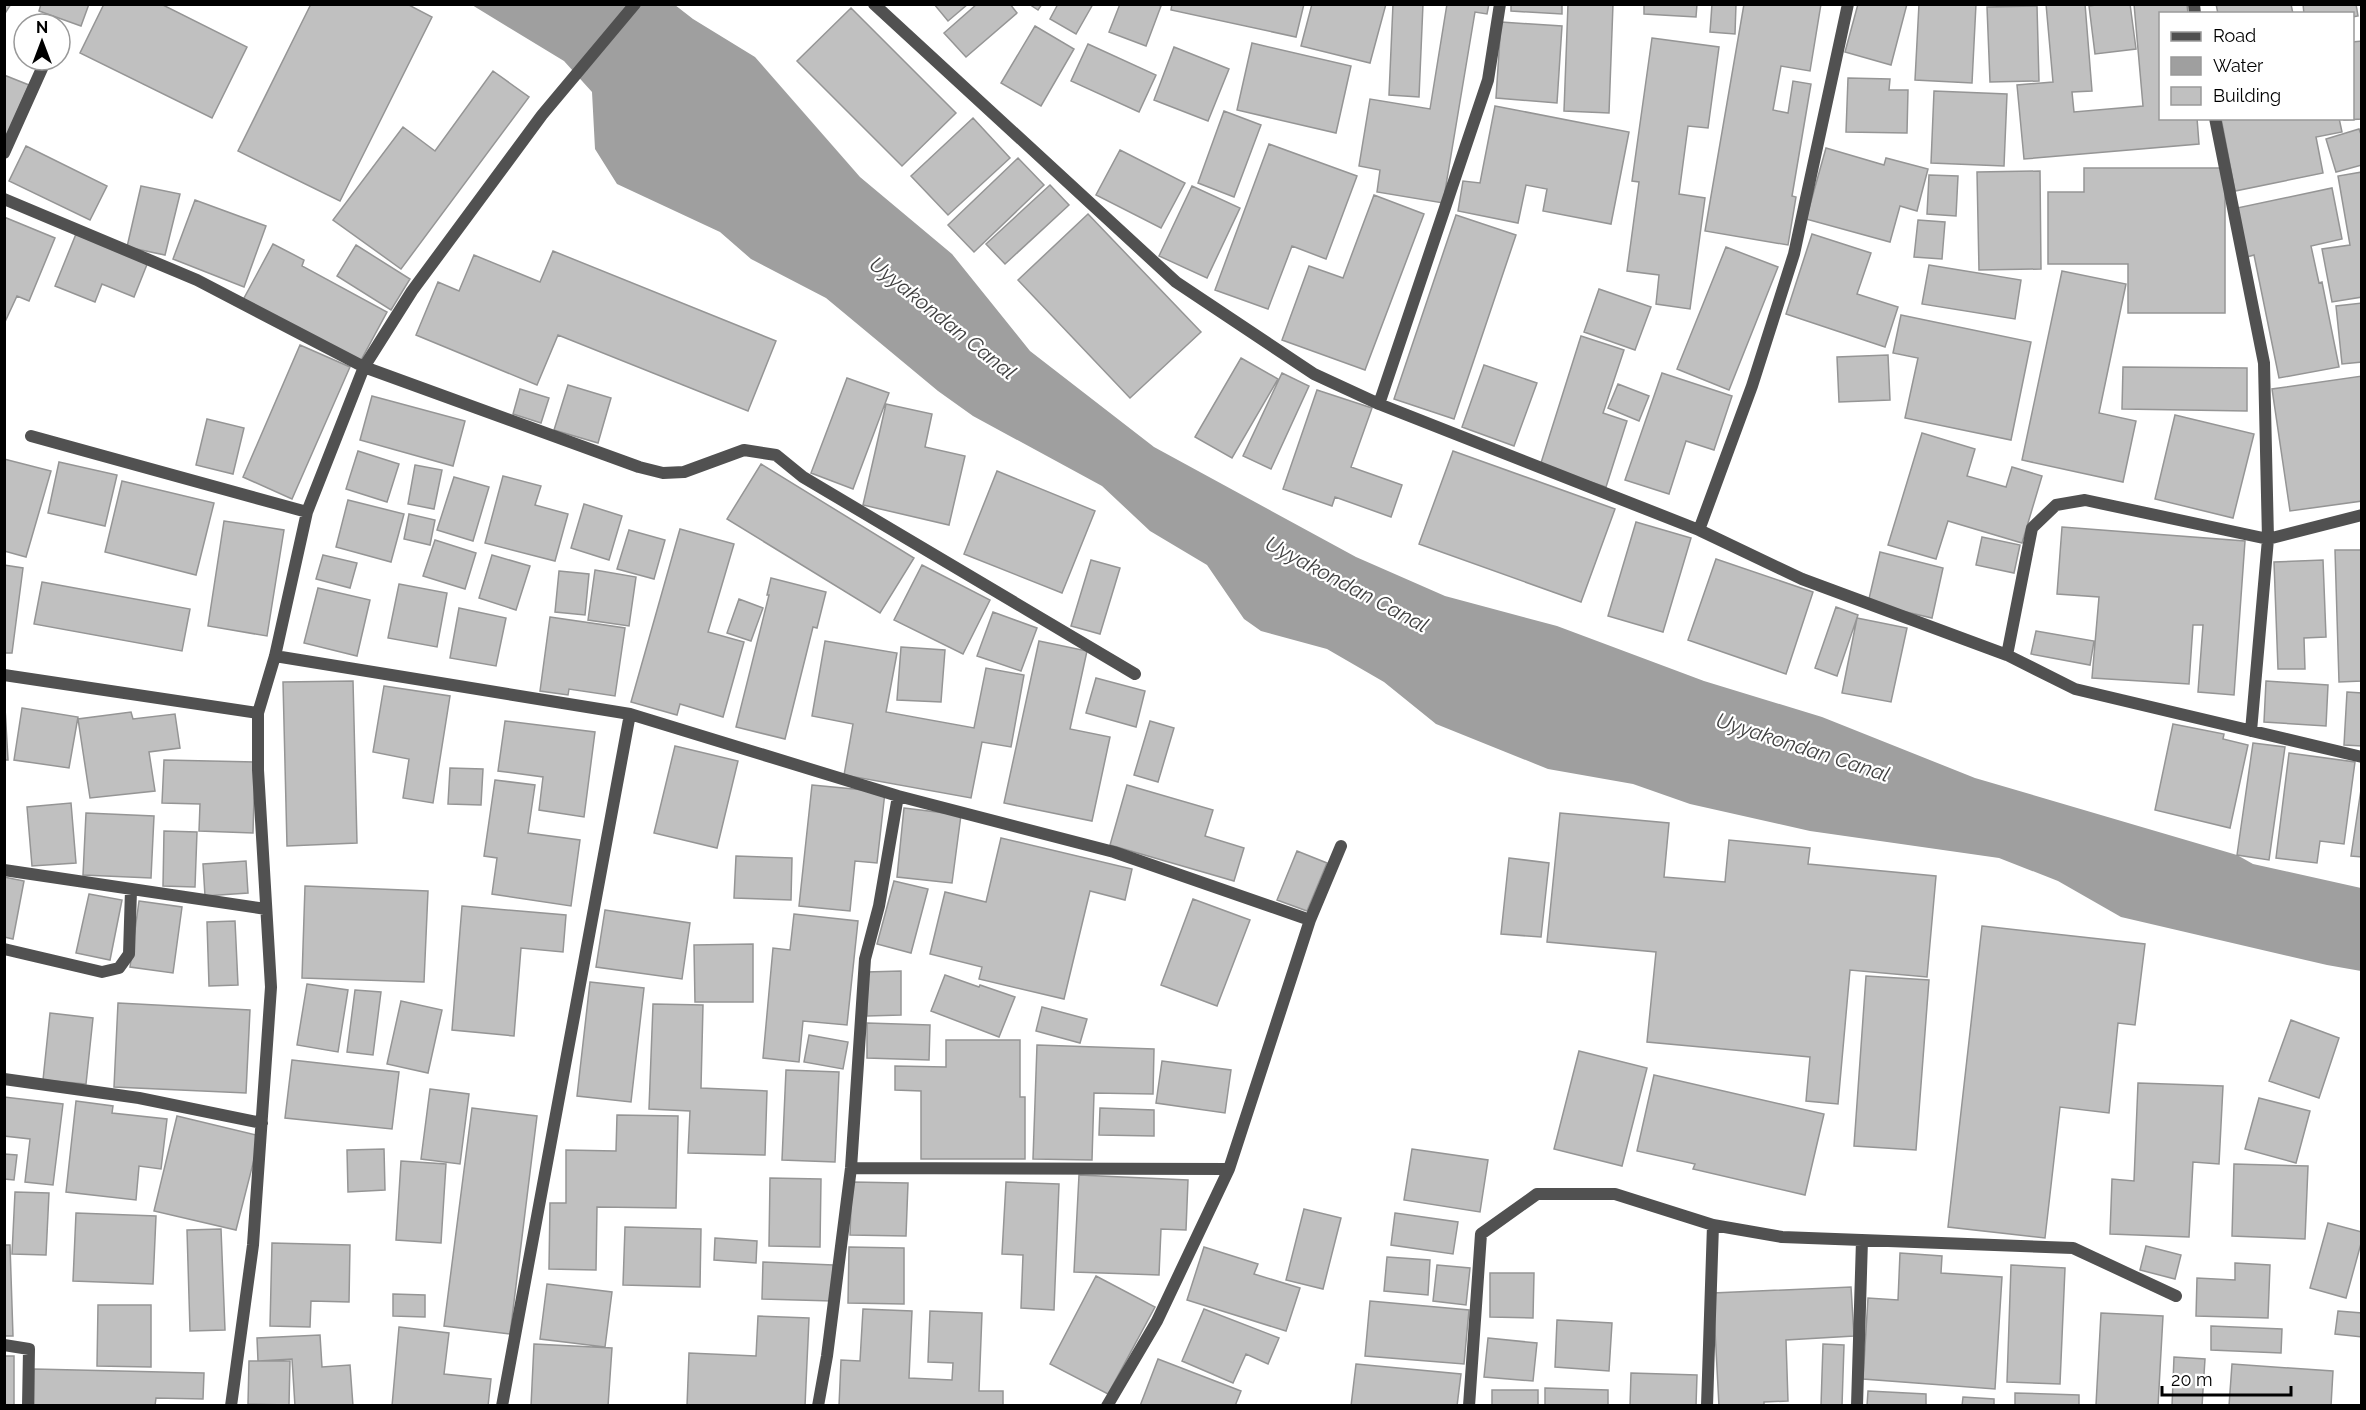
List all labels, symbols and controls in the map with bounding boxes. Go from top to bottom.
north arrow [12,12,72,72]
legend [2159,12,2354,120]
text: N [36,18,48,37]
text: Road [2213,25,2256,46]
text: Water [2213,55,2264,76]
text: Building [2213,85,2281,106]
water label: Uyyakondan Canal [865,251,1021,385]
water label: Uyyakondan Canal [1261,530,1433,638]
water label: Uyyakondan Canal [1713,707,1893,787]
scale bar [2162,1359,2291,1397]
text: 20 m [2171,1369,2213,1390]

